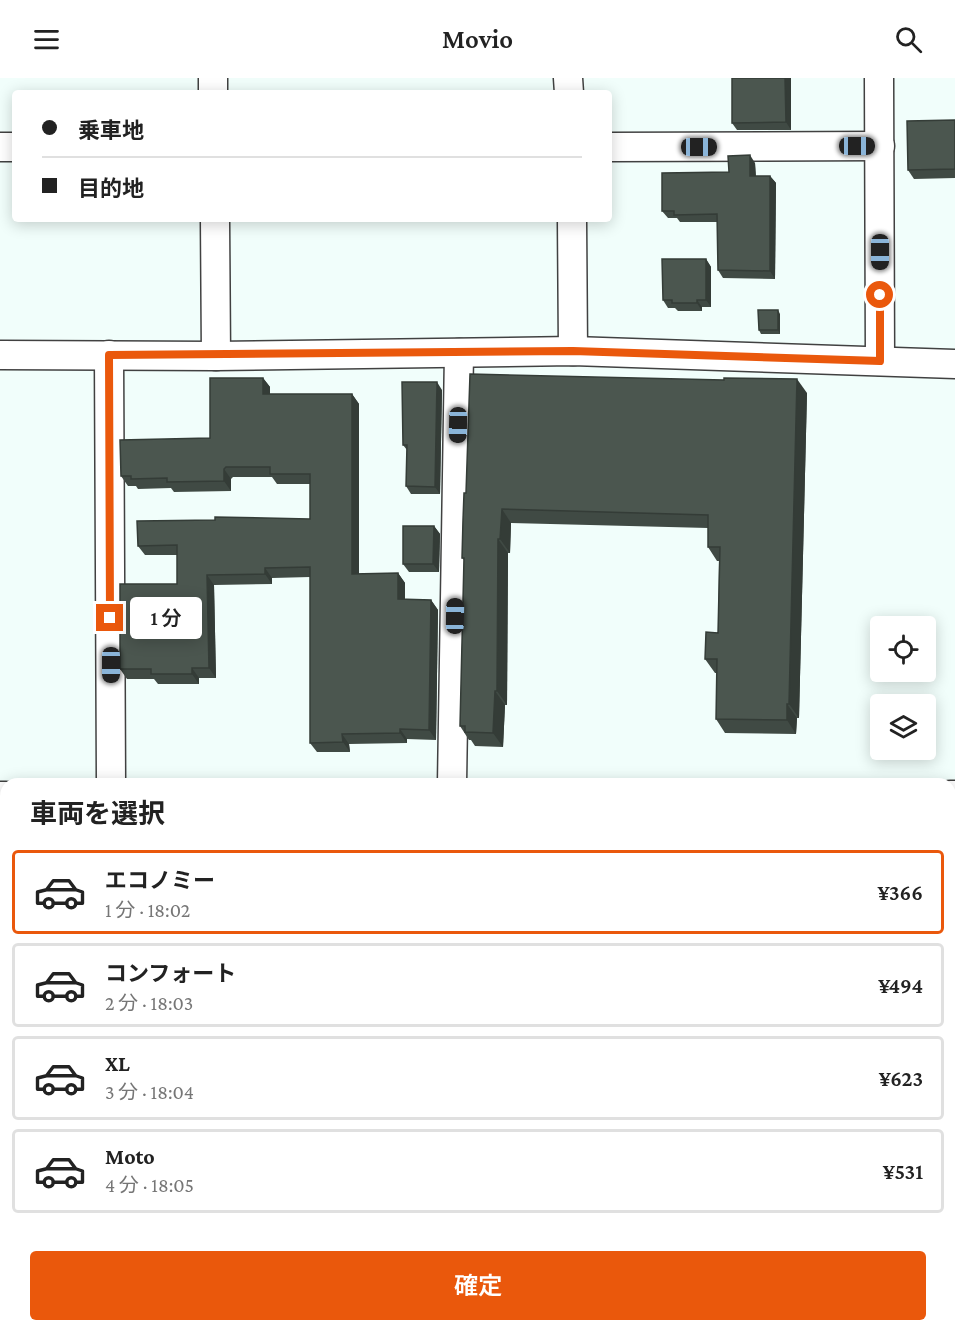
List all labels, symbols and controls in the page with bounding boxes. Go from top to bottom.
icon: menu [30,23,63,56]
icon: search [892,23,925,56]
text: Movio [442,24,513,54]
text: 乗車地 [78,118,144,143]
car [839,137,875,155]
car [681,138,717,156]
text: 目的地 [78,176,144,201]
car [871,234,889,270]
route start [866,281,893,308]
car [449,407,467,443]
callout: 1 分 [131,597,203,639]
car [446,598,464,634]
route end [96,604,123,631]
text: 1 分 [151,607,181,629]
map controls [870,616,936,760]
button: locate [870,616,936,682]
car [102,647,120,683]
button: layers [870,694,936,760]
text: 車両を選択 [30,799,165,829]
icon: car [33,865,87,919]
text: エコノミー [105,868,215,893]
text: ¥366 [877,880,923,905]
text: 1 分 · 18:02 [105,899,190,921]
icon: car [33,958,87,1012]
text: コンフォート [105,961,236,986]
text: ¥494 [878,973,923,998]
text: 2 分 · 18:03 [105,992,193,1014]
icon: car [33,1051,87,1105]
text: XL [105,1051,130,1076]
text: ¥623 [879,1066,923,1091]
text: 3 分 · 18:04 [105,1081,194,1103]
icon: car [33,1144,87,1198]
text: Moto [105,1144,155,1169]
text: ¥531 [883,1159,923,1184]
text: 4 分 · 18:05 [105,1174,194,1196]
button: 確定 [30,1251,926,1320]

